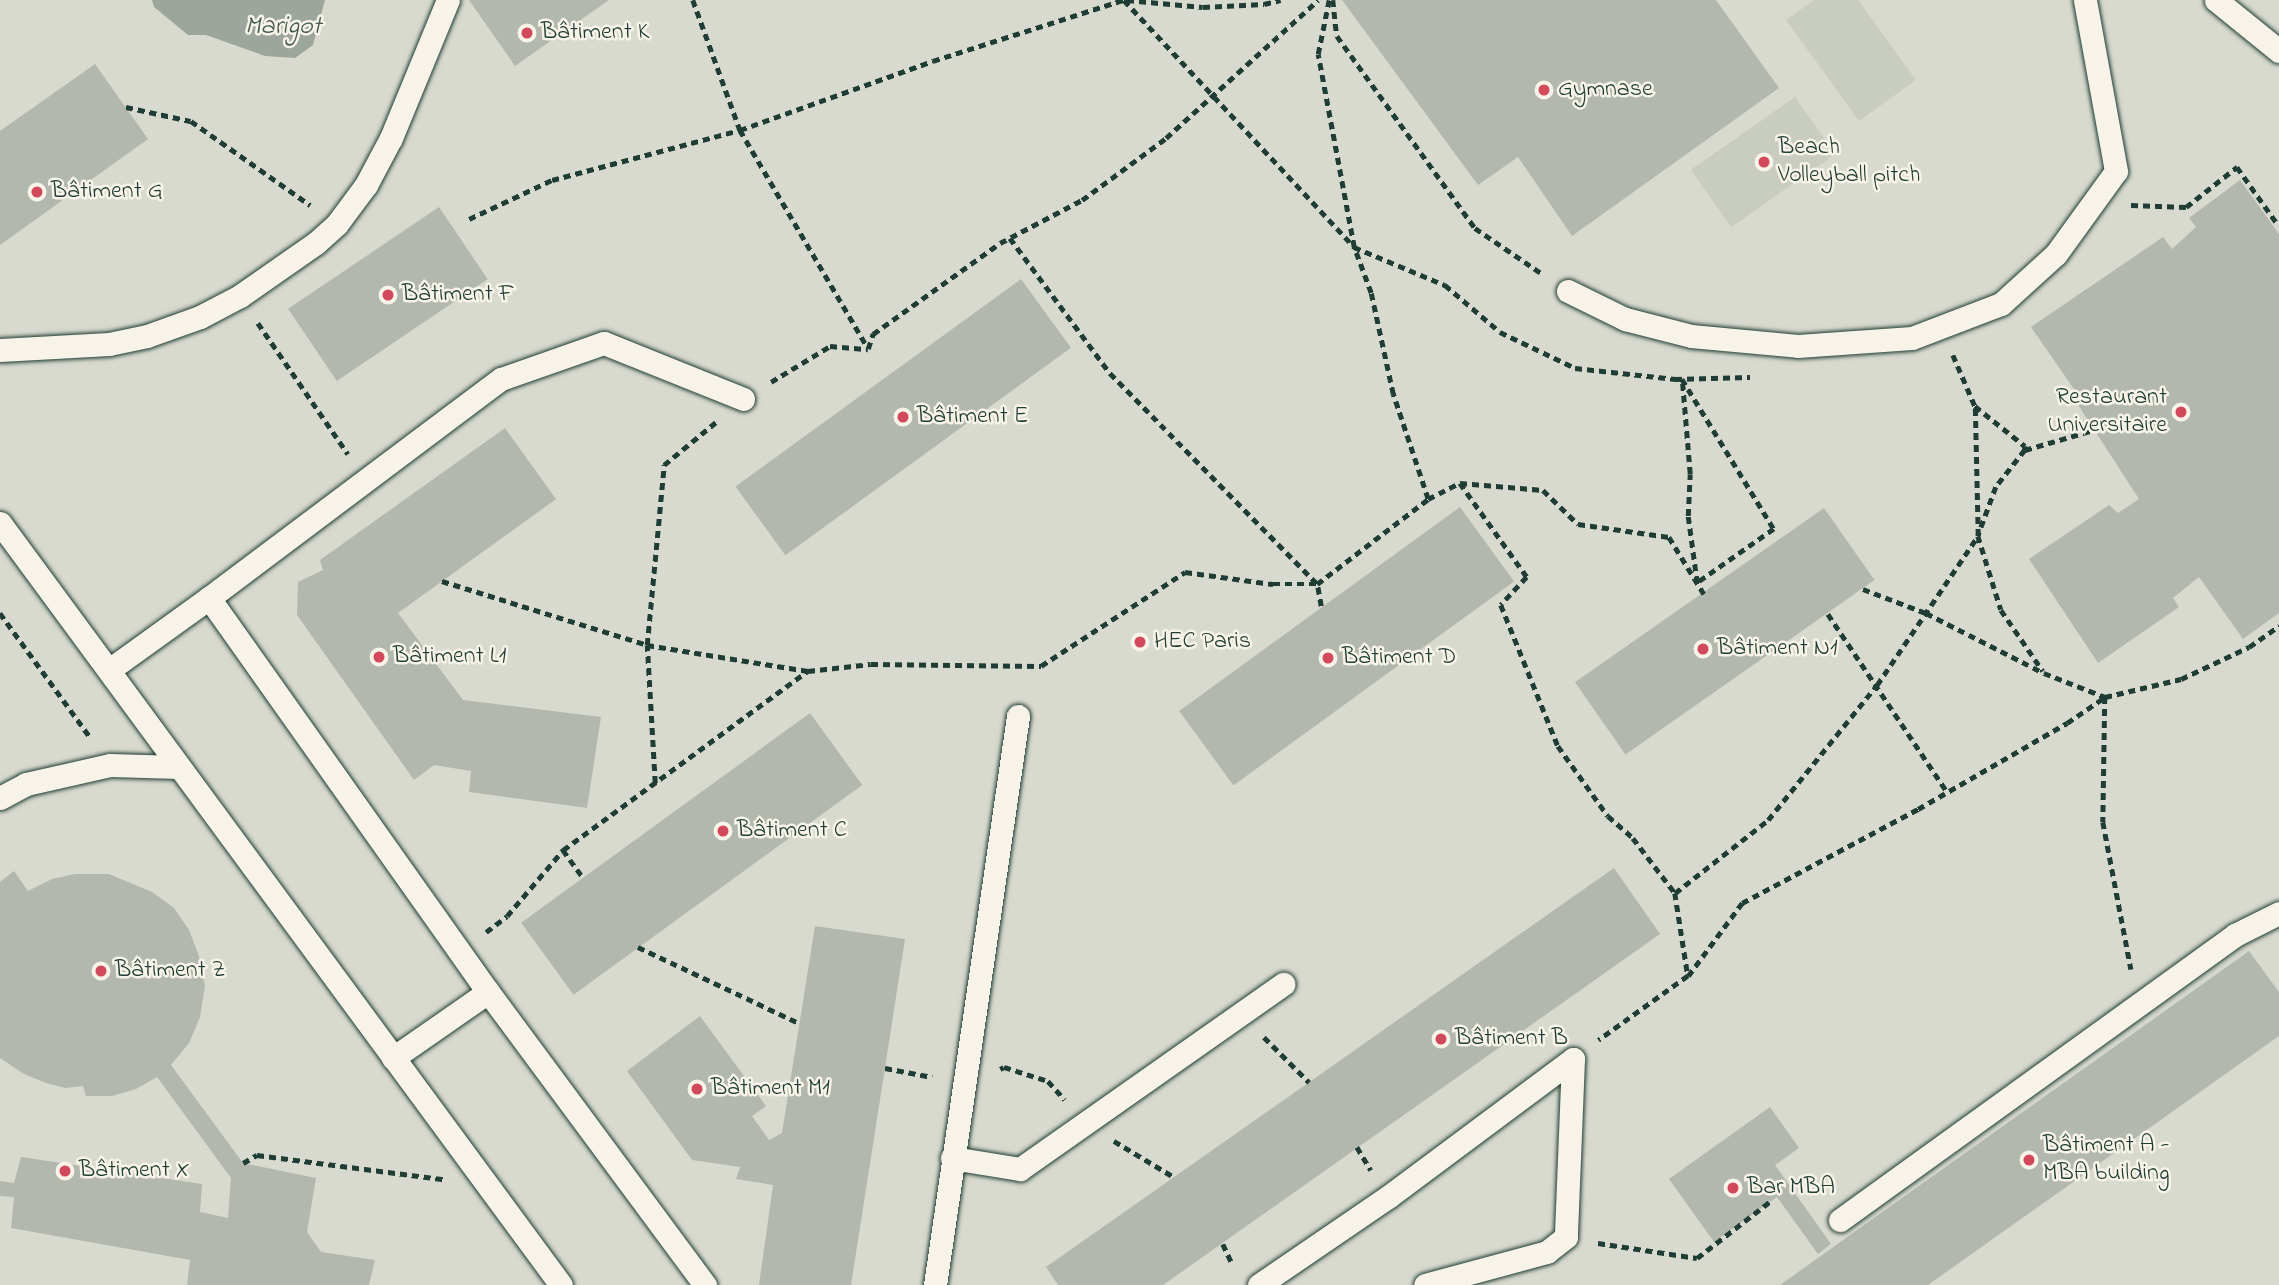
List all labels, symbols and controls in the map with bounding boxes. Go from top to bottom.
water label: Marigot [245,12,321,44]
place label: Bâtiment K [541,19,649,47]
marker: Bâtiment K [519,25,535,41]
place label: Gymnase [1558,76,1653,104]
marker: Gymnase [1536,82,1552,98]
place label: Beach Volleyball pitch [1778,134,1920,190]
marker: Beach Volleyball pitch [1756,154,1772,170]
place label: Bâtiment G [51,178,163,206]
marker: Bâtiment G [29,184,45,200]
place label: Bâtiment F [402,281,514,309]
marker: Bâtiment F [380,287,396,303]
place label: Restaurant Universitaire [2047,384,2167,440]
place label: Bâtiment E [917,403,1028,431]
marker: Restaurant Universitaire [2173,404,2189,420]
marker: Bâtiment E [895,409,911,425]
place label: HEC Paris [1154,628,1251,656]
marker: HEC Paris [1132,634,1148,650]
place label: Bâtiment N1 [1717,635,1838,663]
marker: Bâtiment N1 [1695,641,1711,657]
place label: Bâtiment L1 [393,643,506,671]
place label: Bâtiment D [1342,644,1456,672]
marker: Bâtiment L1 [371,649,387,665]
marker: Bâtiment D [1320,650,1336,666]
place label: Bâtiment C [737,817,847,845]
marker: Bâtiment C [715,823,731,839]
place label: Bâtiment Z [115,957,225,985]
marker: Bâtiment Z [93,963,109,979]
place label: Bâtiment B [1455,1025,1568,1053]
marker: Bâtiment B [1433,1031,1449,1047]
place label: Bâtiment M1 [711,1075,830,1103]
marker: Bâtiment M1 [689,1081,705,1097]
place label: Bâtiment A - MBA building [2043,1132,2170,1188]
marker: Bâtiment A - MBA building [2021,1152,2037,1168]
place label: Bâtiment X [79,1157,190,1185]
marker: Bâtiment X [57,1163,73,1179]
place label: Bar MBA [1747,1174,1835,1202]
marker: Bar MBA [1725,1180,1741,1196]

